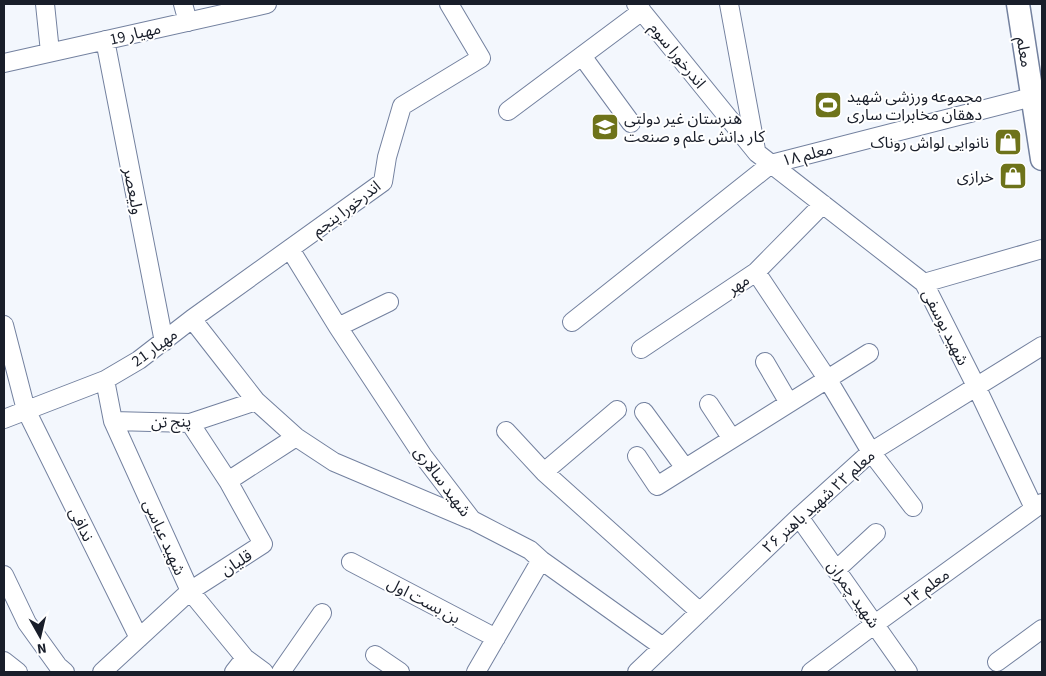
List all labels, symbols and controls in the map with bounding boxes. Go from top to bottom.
street label: مهیار 19 [107,17,163,51]
street label: اندرخورا سوم [643,18,711,94]
street label: معلم [1010,35,1037,69]
place label: مجموعه ورزشی شهید دهقان مخابرات ساری [847,86,983,126]
sports icon: مجموعه ورزشی شهید دهقان مخابرات ساری [813,90,843,120]
place label: هنرستان غیر دولتی کار دانش علم و صنعت [624,108,765,149]
school or university icon: هنرستان غیر دولتی کار دانش علم و صنعت [590,112,620,142]
shop icon: نانوایی لواش روناک [993,127,1023,157]
place label: نانوایی لواش روناک [871,132,989,154]
street label: معلم ۱۸ [779,138,835,173]
shop icon: خرازی [998,161,1028,191]
street label: ولیعصر [118,165,148,216]
place label: خرازی [957,166,994,188]
street label: اندرخورا پنجم [308,176,386,243]
street label: مهر [722,269,754,301]
street label: شهید یوسفی [916,286,974,369]
street label: مهیار 21 [127,324,182,372]
street label: پنج تن [150,410,192,435]
street label: شهید سالاری [408,442,476,521]
street label: معلم ۲۲ شهید باهنر ۲۶ [757,445,881,559]
street label: شهید عباسی [138,496,191,579]
street label: ندافی [63,504,99,545]
street label: قلیان [216,545,257,581]
street label: شهید چمران [822,556,884,633]
street label: معلم ۲۴ [899,564,955,613]
street label: بن بست اول [383,572,464,629]
north arrow [15,611,65,661]
text: N [36,637,48,658]

